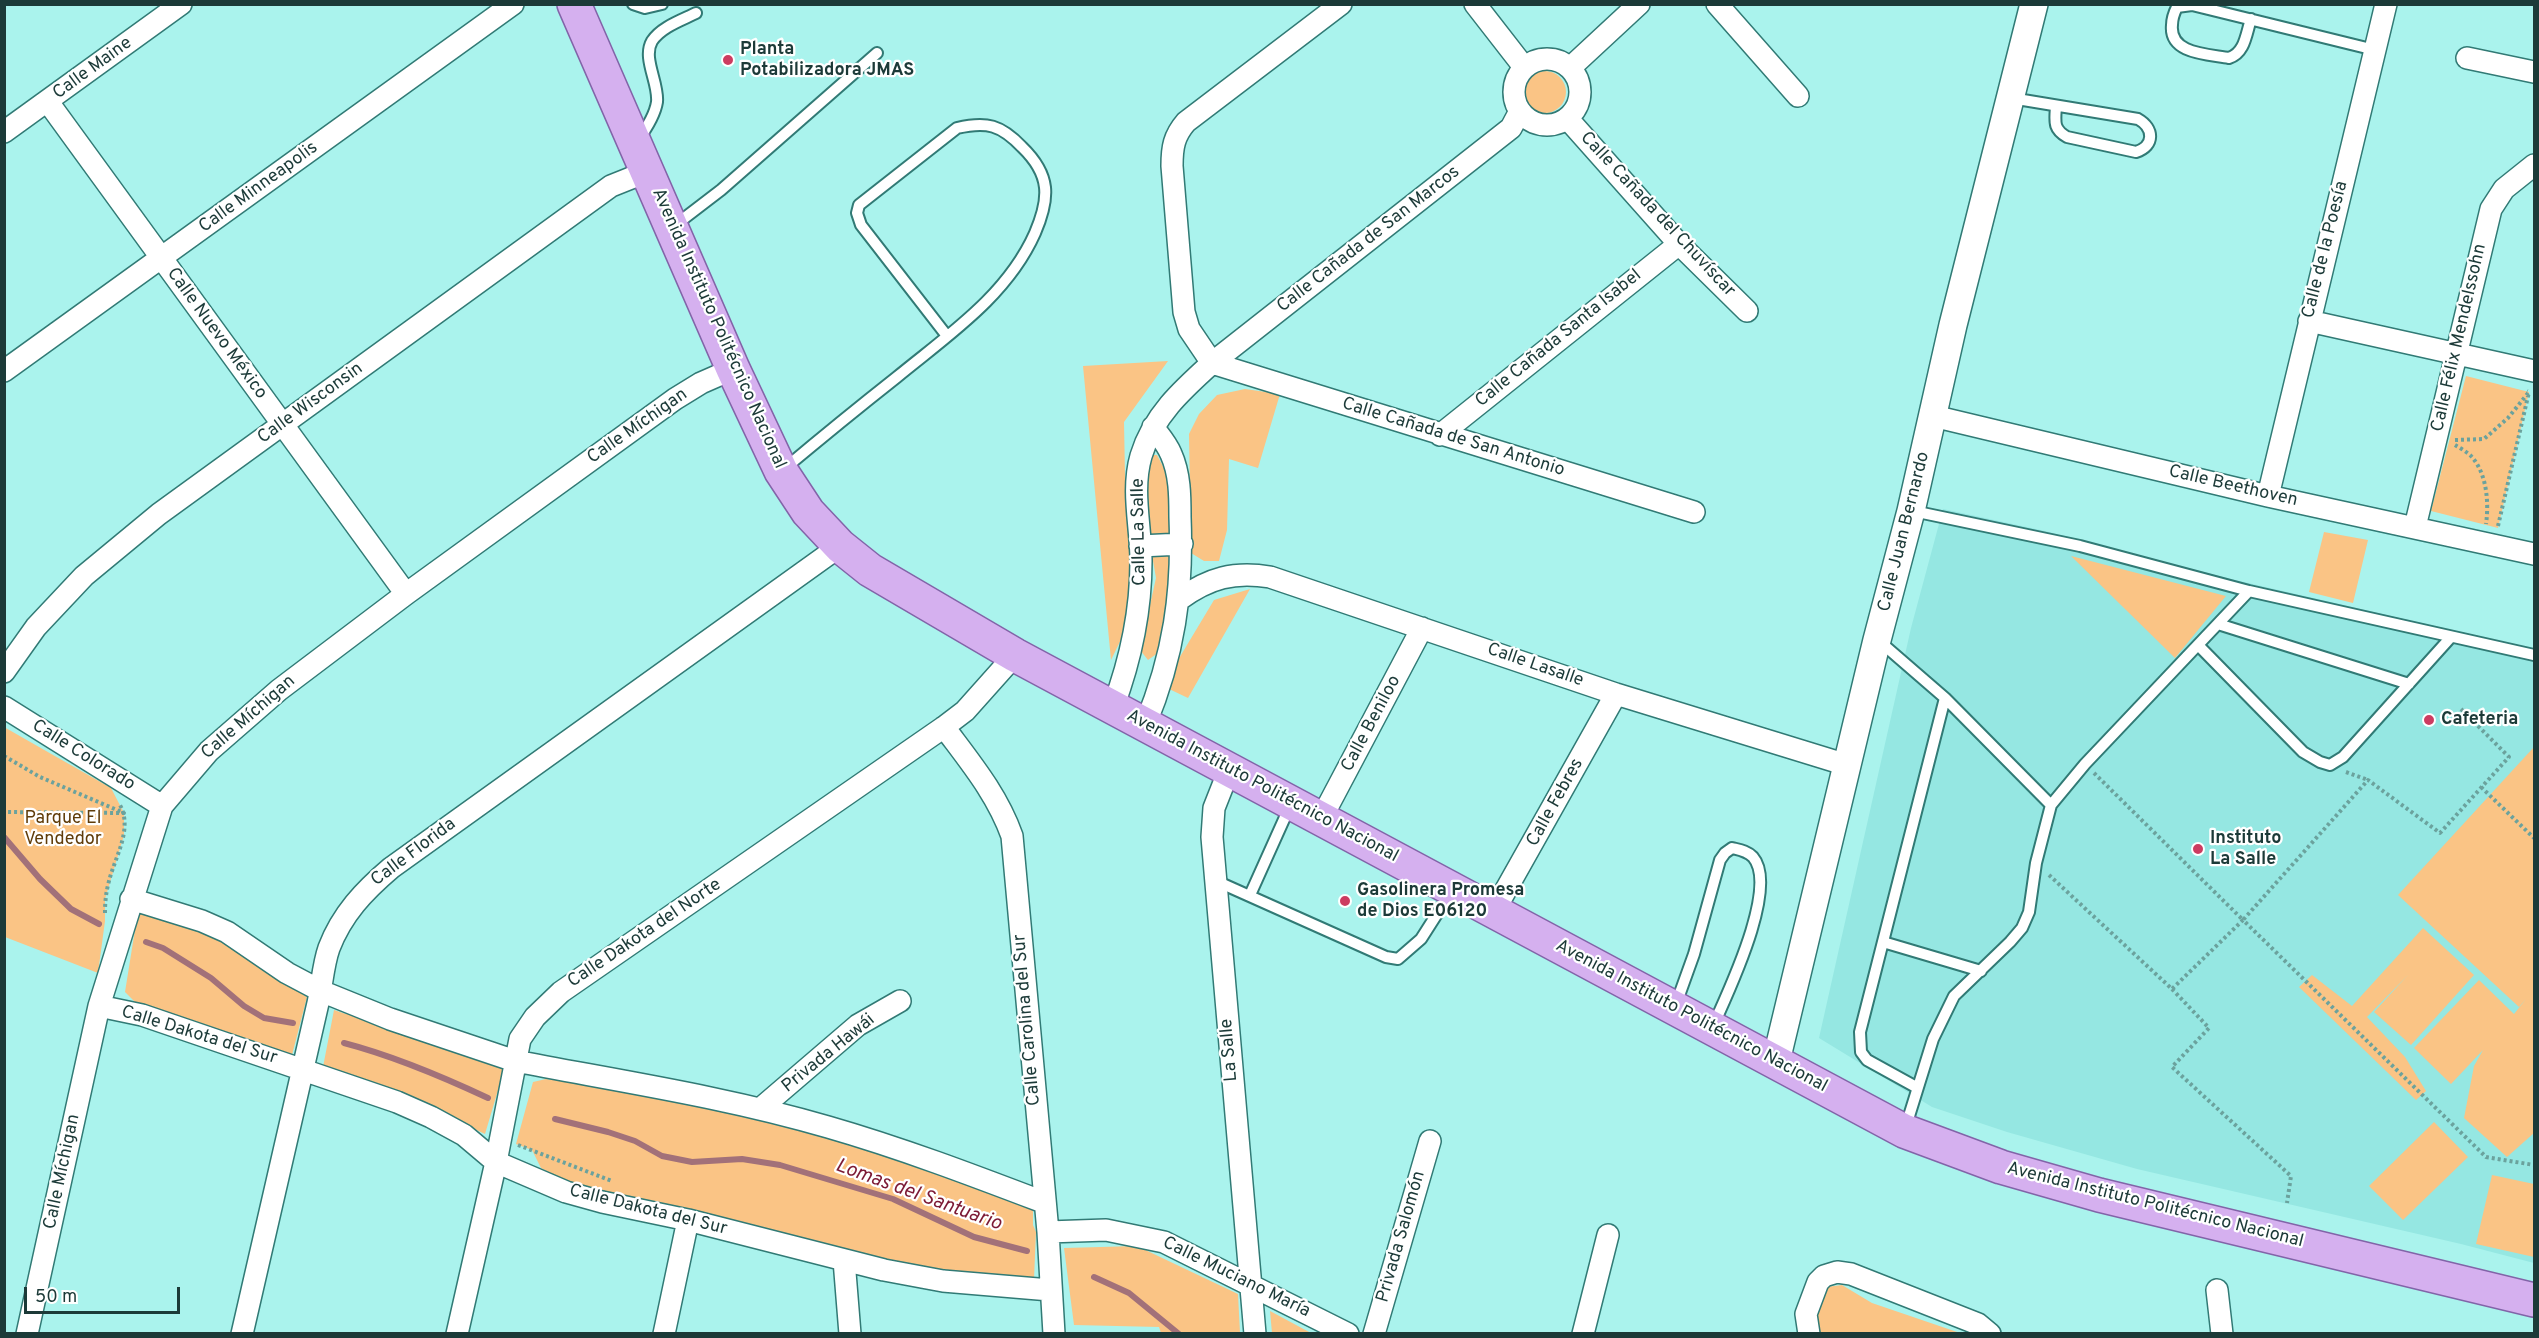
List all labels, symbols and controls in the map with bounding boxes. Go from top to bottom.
street label: Calle Maine [49,33,137,105]
place label: Planta Potabilizadora JMAS [740,39,914,82]
marker: Planta Potabilizadora JMAS [721,53,735,67]
street label: Calle Cañada del Chuvíscar [1575,128,1739,302]
street label: Calle Minneapolis [195,138,323,238]
street label: Calle Cañada de San Marcos [1273,162,1465,318]
street label: Calle de la Poesía [2299,179,2353,321]
street label: Avenida Instituto Politécnico Nacional [646,185,790,473]
street label: Calle Félix Mendelssohn [2428,242,2492,434]
street label: Calle Nuevo México [161,264,271,404]
street label: Calle Cañada Santa Isabel [1472,265,1646,413]
street label: Calle Wisconsin [254,359,368,449]
street label: Calle Míchigan [584,385,692,469]
street label: Calle Cañada de San Antonio [1339,394,1567,482]
street label: Calle Juan Bernardo [1875,450,1935,614]
street label: Calle Beethoven [2166,462,2300,512]
street label: Calle La Salle [1128,478,1152,586]
street label: Calle Lasalle [1484,639,1586,693]
street label: Calle Míchigan [198,671,300,765]
street label: Calle Beniloo [1338,672,1406,776]
street label: Avenida Instituto Politécnico Nacional [1122,706,1402,868]
place label: Cafeteria [2441,709,2518,731]
marker: Cafeteria [2422,713,2436,727]
street label: Calle Colorado [27,716,139,796]
street label: Calle Febres [1523,755,1589,851]
park label: Parque El Vendedor [24,808,102,850]
street label: Calle Florida [367,814,461,892]
place label: Instituto La Salle [2210,828,2281,870]
marker: Instituto La Salle [2191,842,2205,856]
street label: Calle Dakota del Norte [564,875,726,993]
place label: Gasolinera Promesa de Dios E06120 [1357,880,1524,922]
marker: Gasolinera Promesa de Dios E06120 [1338,894,1352,908]
street label: Calle Carolina del Sur [1010,933,1046,1107]
street label: Avenida Instituto Politécnico Nacional [1551,936,1831,1098]
street label: Calle Dakota del Sur [118,1002,280,1070]
street label: Privada Hawái [778,1010,880,1098]
street label: La Salle [1216,1018,1244,1082]
street label: Calle Míchigan [40,1112,86,1232]
water label: Lomas del Santuario [832,1155,1004,1237]
street label: Avenida Instituto Politécnico Nacional [2005,1159,2305,1253]
street label: Privada Salomón [1373,1169,1431,1305]
street label: Calle Dakota del Sur [567,1181,729,1241]
street label: Calle Muciano María [1159,1233,1313,1323]
scale bar [27,1275,183,1313]
text: 50 m [35,1286,77,1309]

